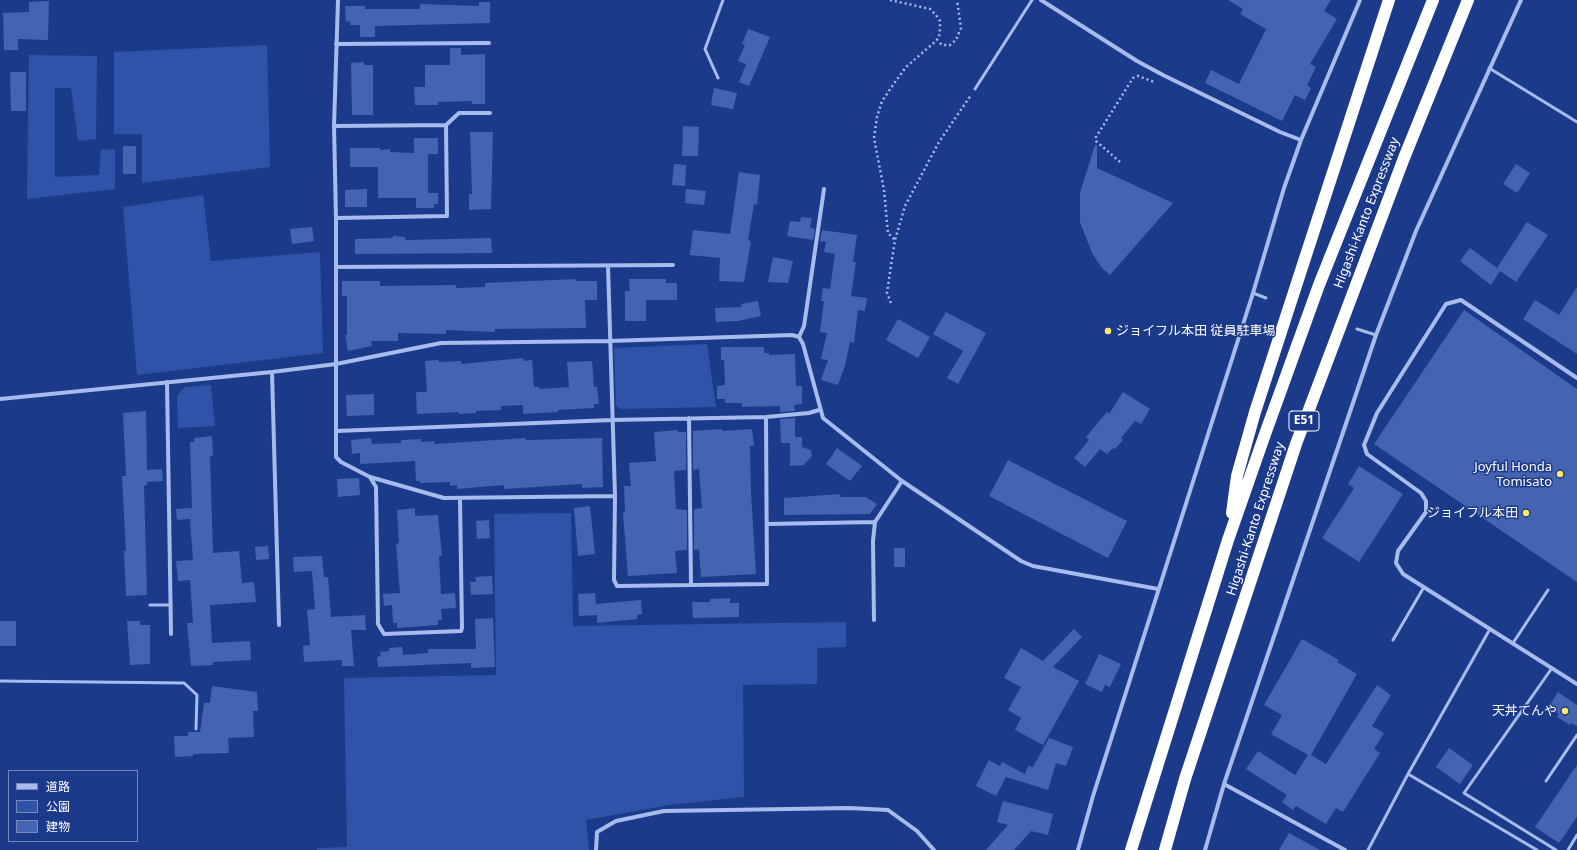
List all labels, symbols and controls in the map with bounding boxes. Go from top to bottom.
street label: Higashi-Kanto Expressway [1331,135,1403,291]
place label: ジョイフル本田 従員駐車場 [1116,323,1275,339]
marker: ジョイフル本田 従員駐車場 [1103,326,1113,336]
road number: E51 [1289,411,1319,431]
street label: Higashi-Kanto Expressway [1224,440,1288,598]
place label: Joyful Honda Tomisato [1474,459,1552,490]
marker: Joyful Honda Tomisato [1555,469,1565,479]
place label: ジョイフル本田 [1427,505,1518,521]
marker: ジョイフル本田 [1521,508,1531,518]
place label: 天丼てんや [1492,703,1557,719]
marker: 天丼てんや [1560,706,1570,716]
legend [8,770,138,842]
text: 道路 [46,778,70,795]
text: 公園 [46,798,70,815]
text: 建物 [46,818,70,835]

